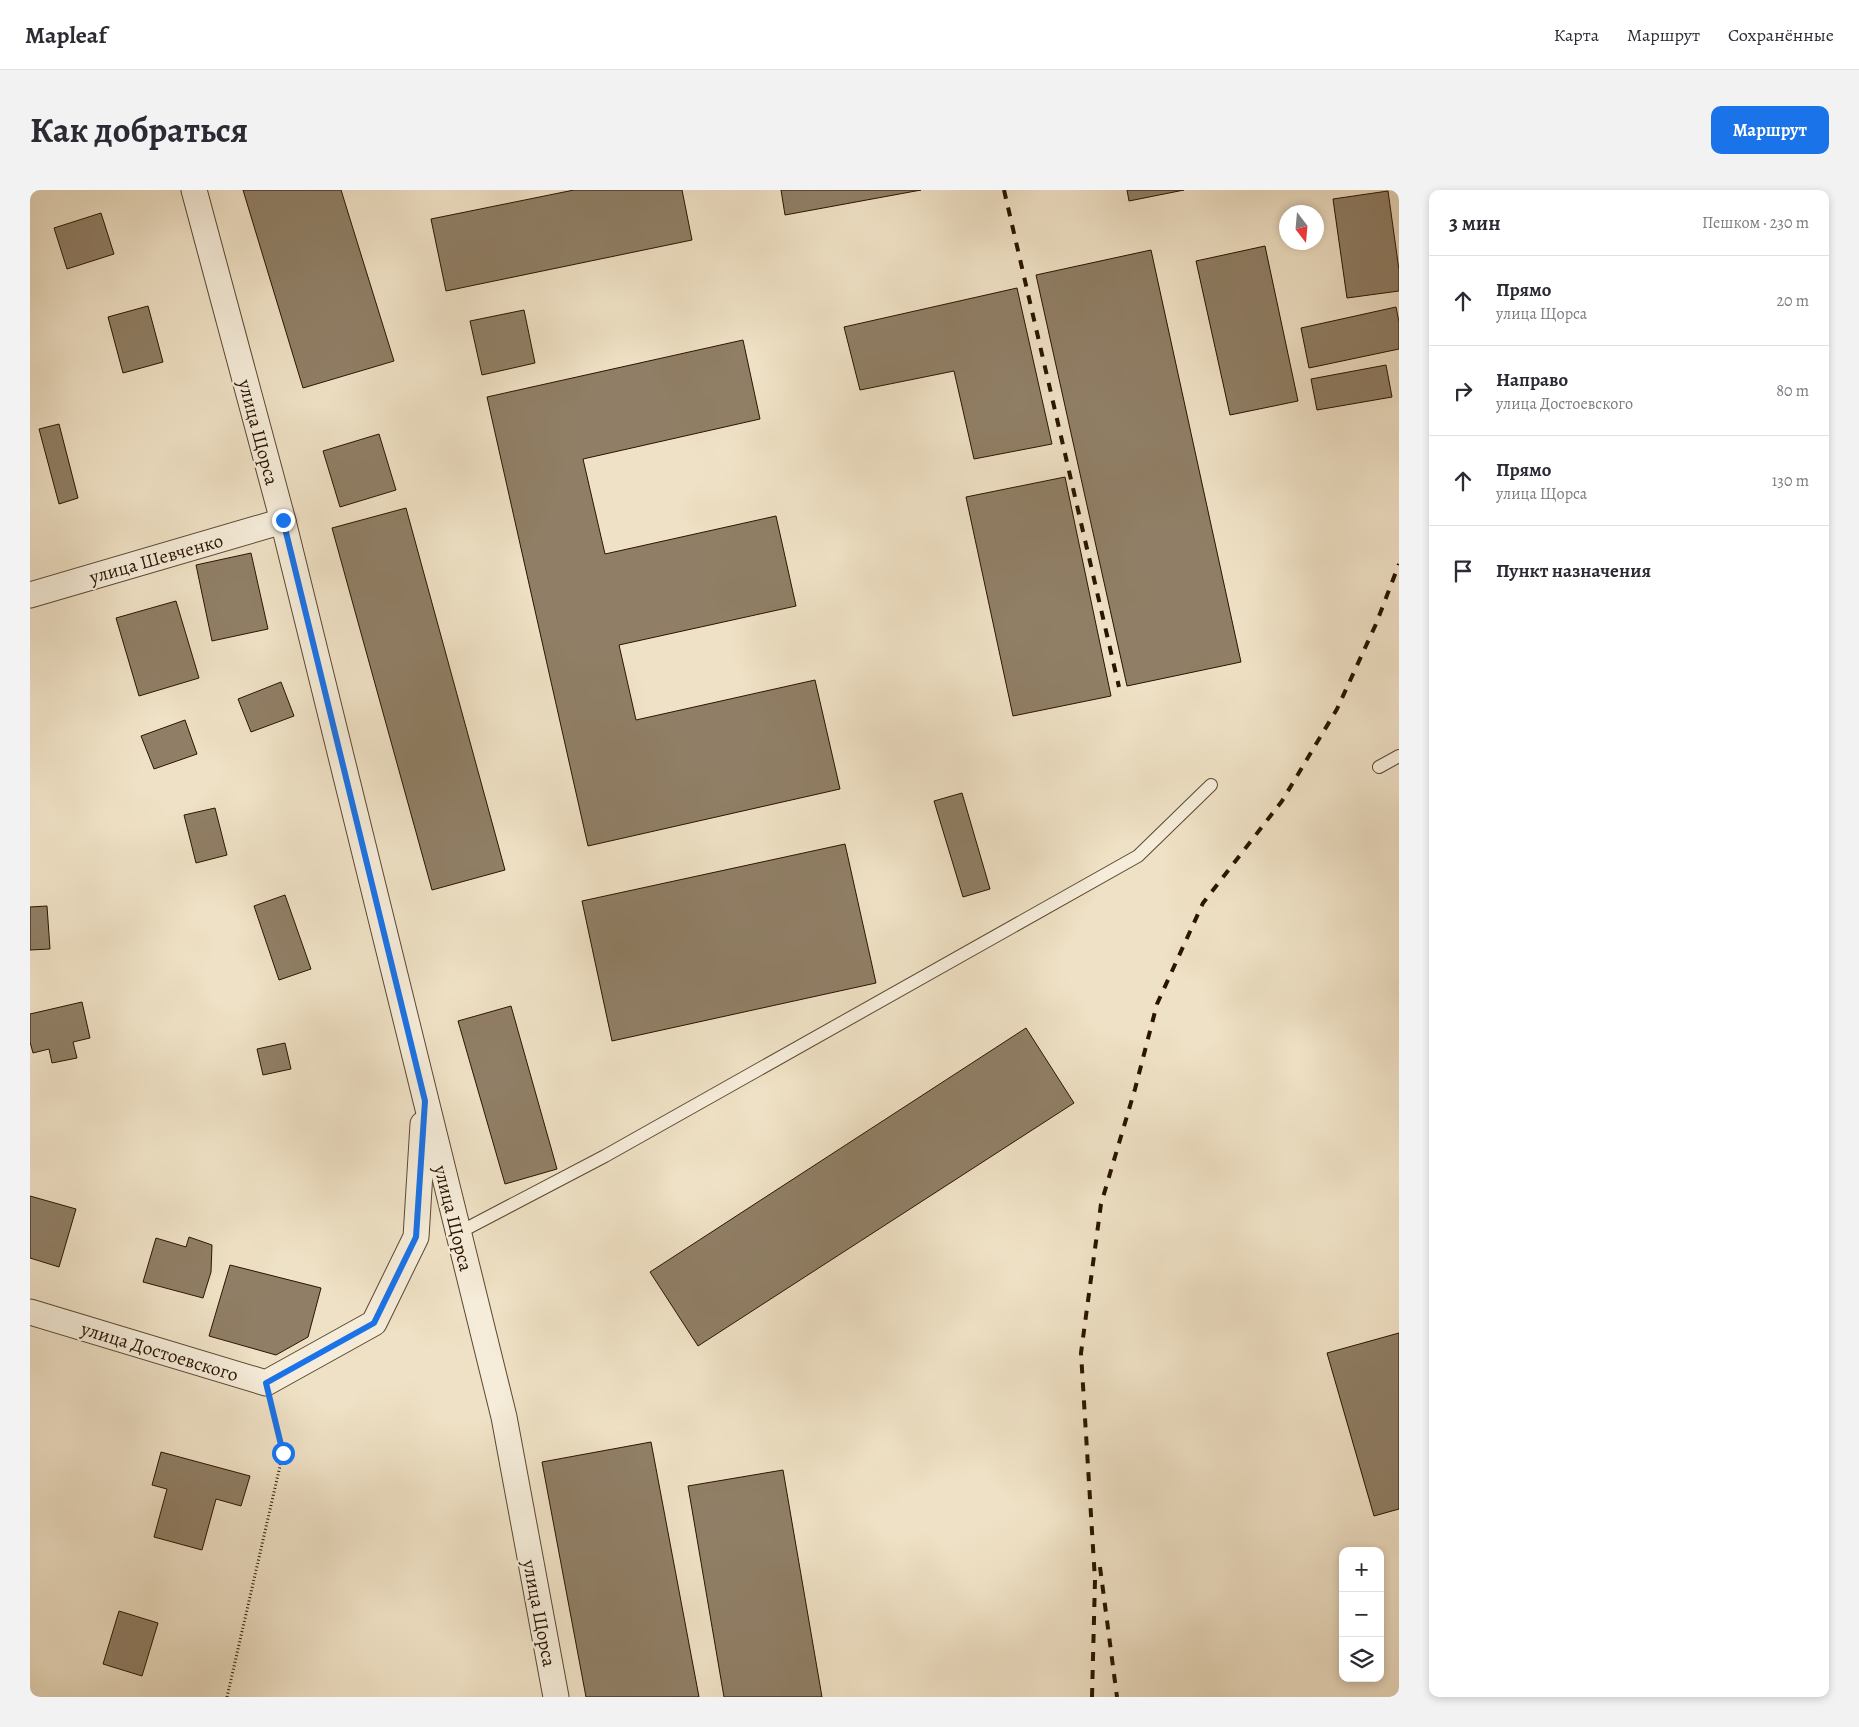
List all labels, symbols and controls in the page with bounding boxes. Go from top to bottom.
text: Mapleaf [25,19,107,51]
text: Карта [1554,23,1599,47]
text: Маршрут [1627,23,1700,47]
text: Сохранённые [1728,23,1834,47]
text: Как добраться [30,106,248,154]
button: Маршрут [1711,106,1829,154]
north arrow [1279,205,1324,250]
text: 3 мин [1449,209,1501,237]
text: Пешком · 230 m [1702,212,1809,234]
text: Прямо [1496,277,1551,303]
icon: ahead [1449,287,1477,315]
text: 20 m [1776,290,1809,312]
text: улица Щорса [1496,303,1587,325]
text: Направо [1496,367,1568,393]
street label: улица Щорса [231,376,285,488]
icon: right [1449,377,1477,405]
text: 80 m [1776,380,1809,402]
text: улица Достоевского [1496,393,1633,415]
text: Прямо [1496,457,1551,483]
icon: ahead [1449,467,1477,495]
text: 130 m [1772,470,1809,492]
text: улица Щорса [1496,483,1587,505]
route end [272,509,295,532]
street label: улица Шевченко [86,527,226,591]
icon: arrive [1449,557,1477,585]
text: Пункт назначения [1496,558,1651,584]
street label: улица Щорса [427,1162,479,1274]
street label: улица Достоевского [77,1315,241,1388]
route start [272,1442,295,1465]
map controls [1339,1547,1384,1682]
button: + [1339,1547,1384,1592]
street label: улица Щорса [516,1557,562,1669]
button: − [1339,1592,1384,1637]
button: layers [1339,1637,1384,1682]

